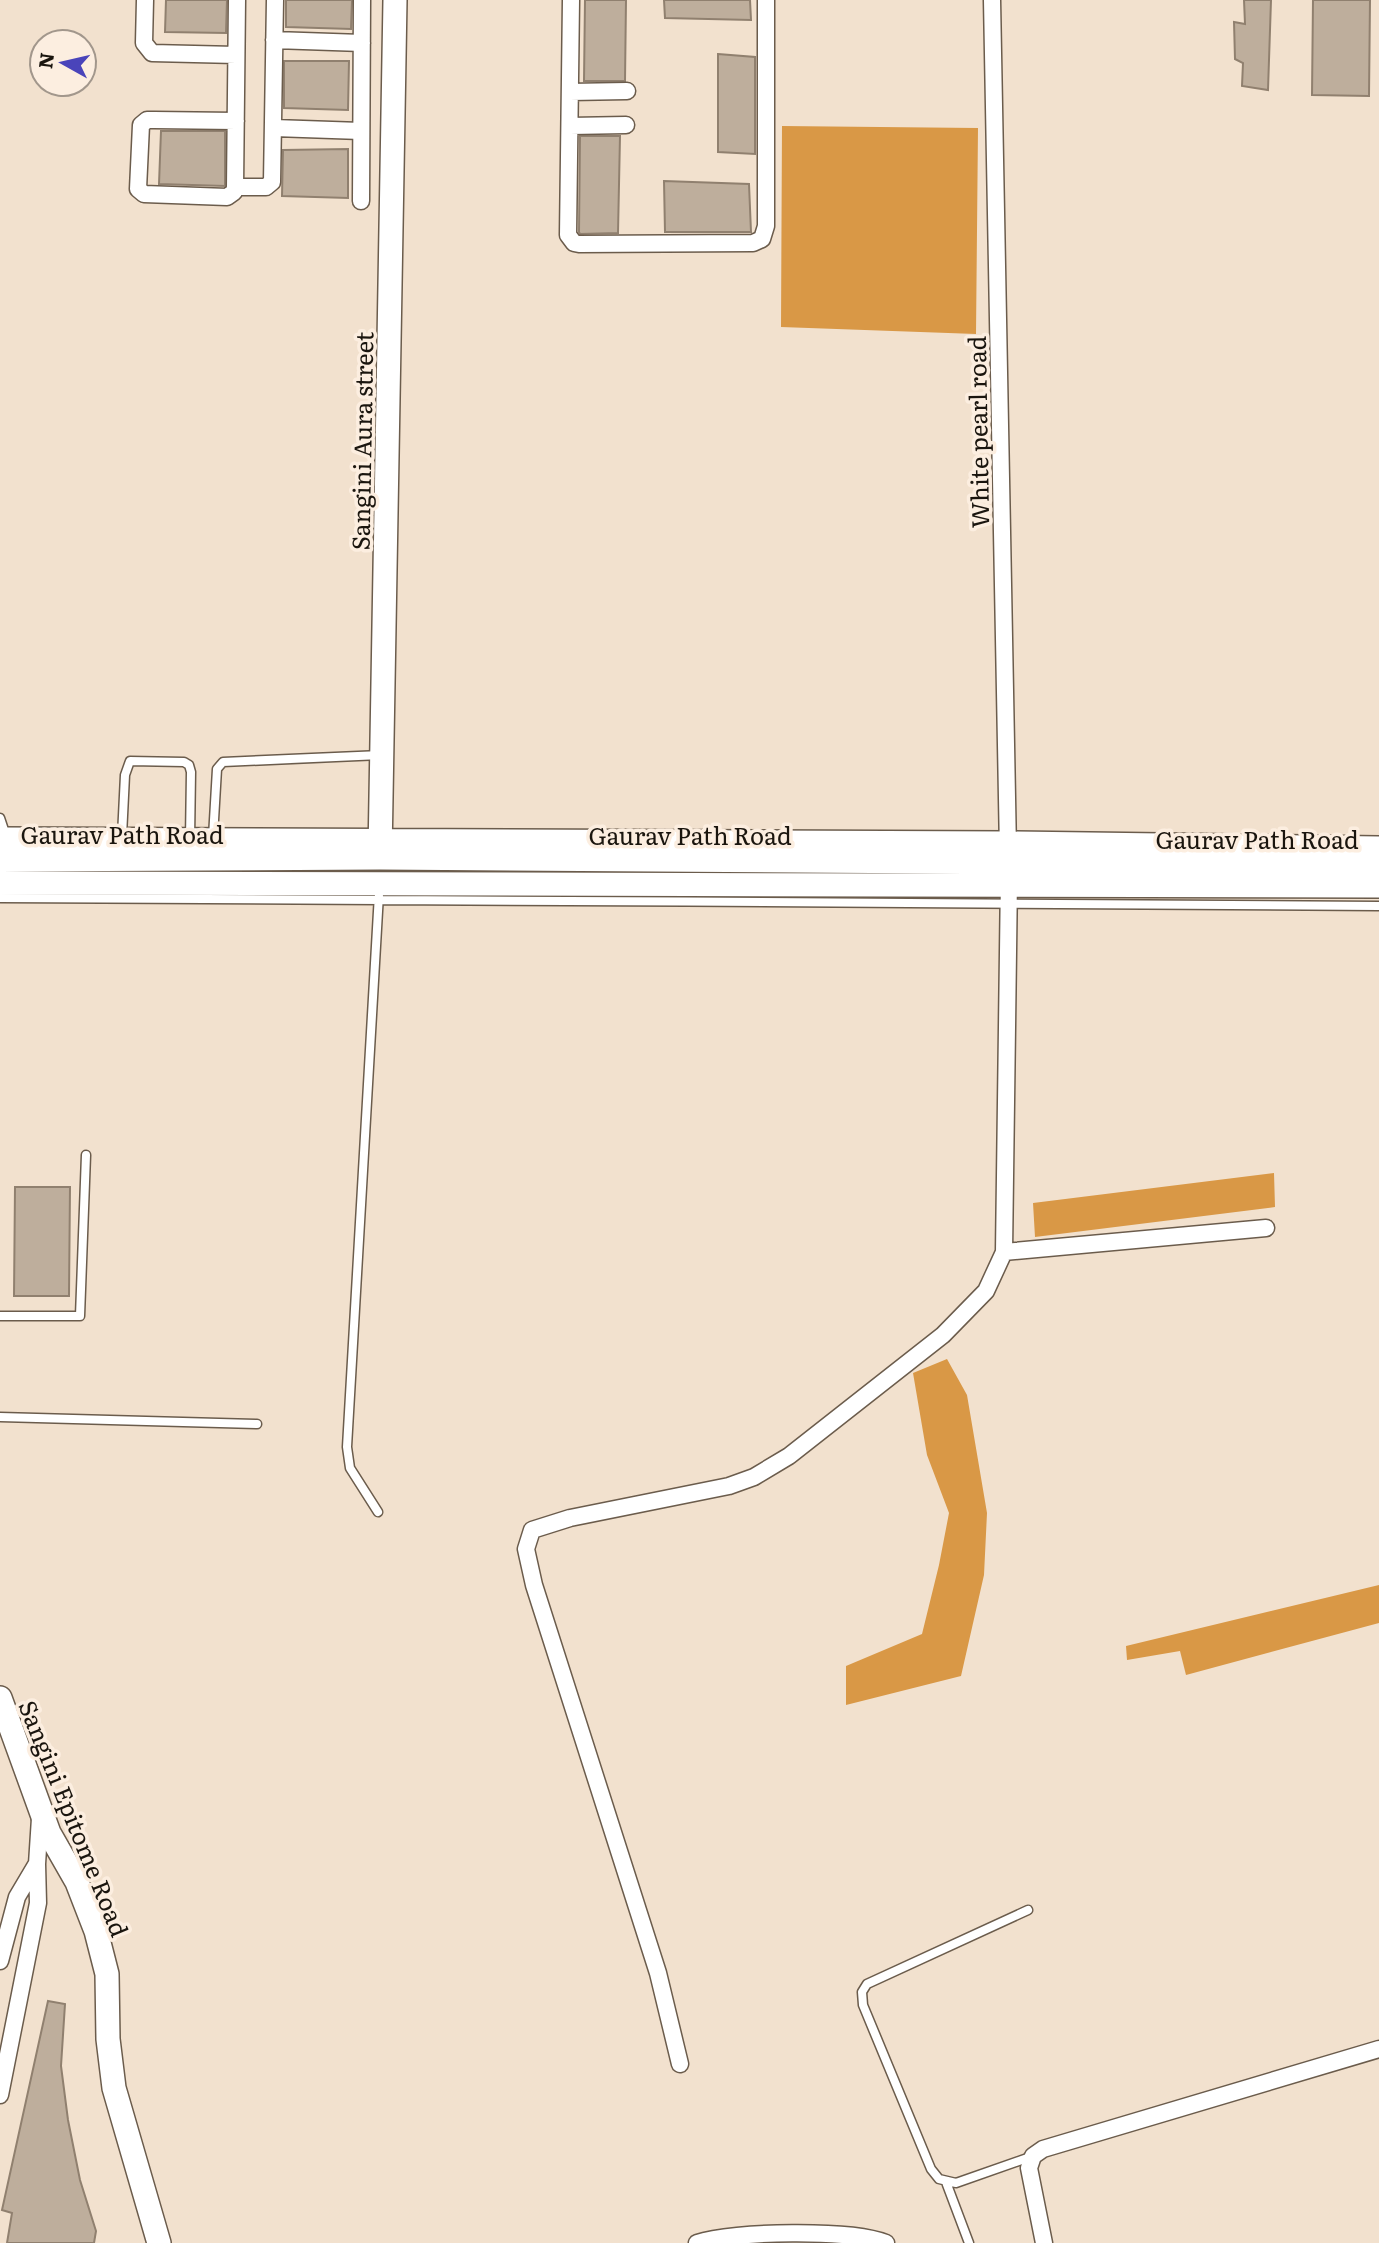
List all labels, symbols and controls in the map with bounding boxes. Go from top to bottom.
north arrow [28,28,98,98]
text: N [30,51,60,70]
street label: Sangini Aura street [342,331,380,551]
street label: White pearl road [958,335,996,529]
street label: Gaurav Path Road [20,816,224,851]
street label: Gaurav Path Road [588,817,792,852]
street label: Gaurav Path Road [1155,821,1359,856]
street label: Sangini Epitome Road [12,1695,139,1942]

